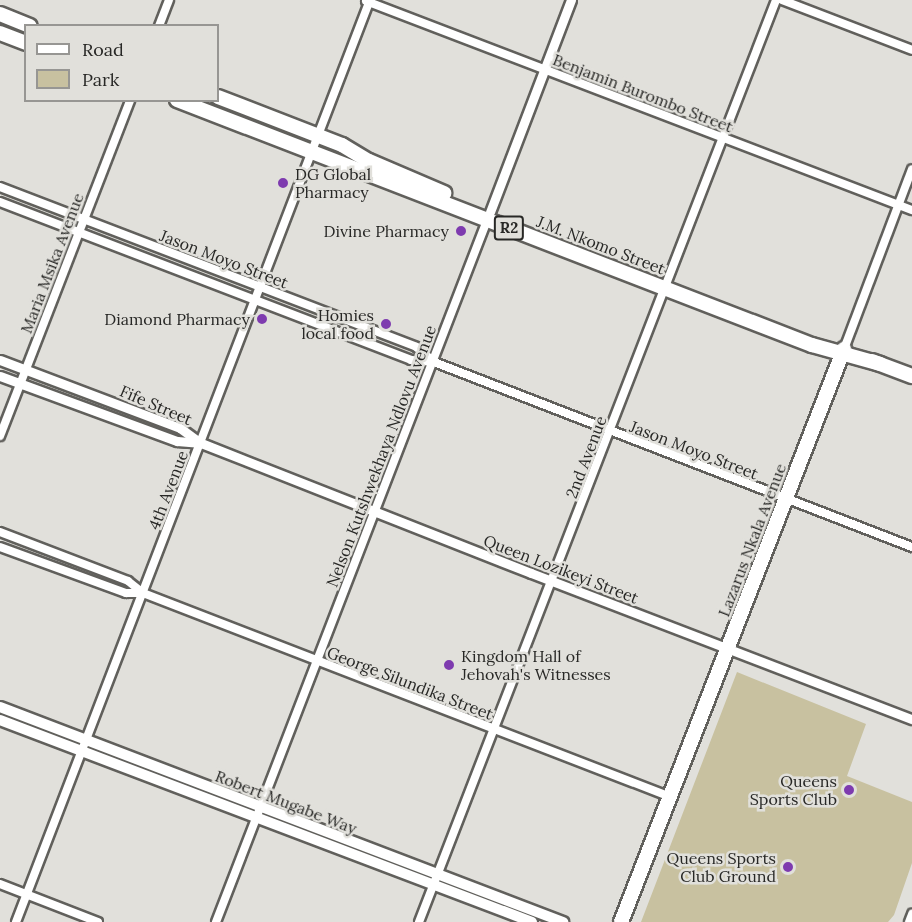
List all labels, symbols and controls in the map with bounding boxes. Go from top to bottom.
legend [24,24,219,102]
text: Road [82,38,124,61]
street label: Benjamin Burombo Street [550,50,736,136]
text: Park [82,68,119,91]
place label: DG Global Pharmacy [295,164,371,202]
marker: DG Global Pharmacy [276,176,290,190]
street label: Maria Msika Avenue [16,190,88,336]
street label: J.M. Nkomo Street [534,212,668,278]
road number: R2 [492,216,526,240]
place label: Divine Pharmacy [324,221,449,241]
marker: Divine Pharmacy [454,224,468,238]
street label: Jason Moyo Street [157,226,291,292]
place label: Homies local food [301,305,374,343]
place label: Diamond Pharmacy [104,309,250,329]
marker: Diamond Pharmacy [255,312,269,326]
marker: Homies local food [379,317,393,331]
street label: Nelson Kutshwekhaya Ndlovu Avenue [322,322,440,590]
street label: Fife Street [117,381,195,429]
street label: 2nd Avenue [562,413,610,501]
street label: Jason Moyo Street [627,417,761,483]
street label: 4th Avenue [144,448,192,532]
street label: Lazarus Nkala Avenue [714,461,790,619]
street label: Queen Lozikeyi Street [481,531,641,607]
street label: George Silundika Street [324,642,496,724]
place label: Kingdom Hall of Jehovah's Witnesses [461,646,611,684]
marker: Kingdom Hall of Jehovah's Witnesses [442,658,456,672]
street label: Robert Mugabe Way [212,766,360,838]
place label: Queens Sports Club [750,771,837,809]
marker: Queens Sports Club [842,783,856,797]
place label: Queens Sports Club Ground [667,848,776,886]
marker: Queens Sports Club Ground [781,860,795,874]

